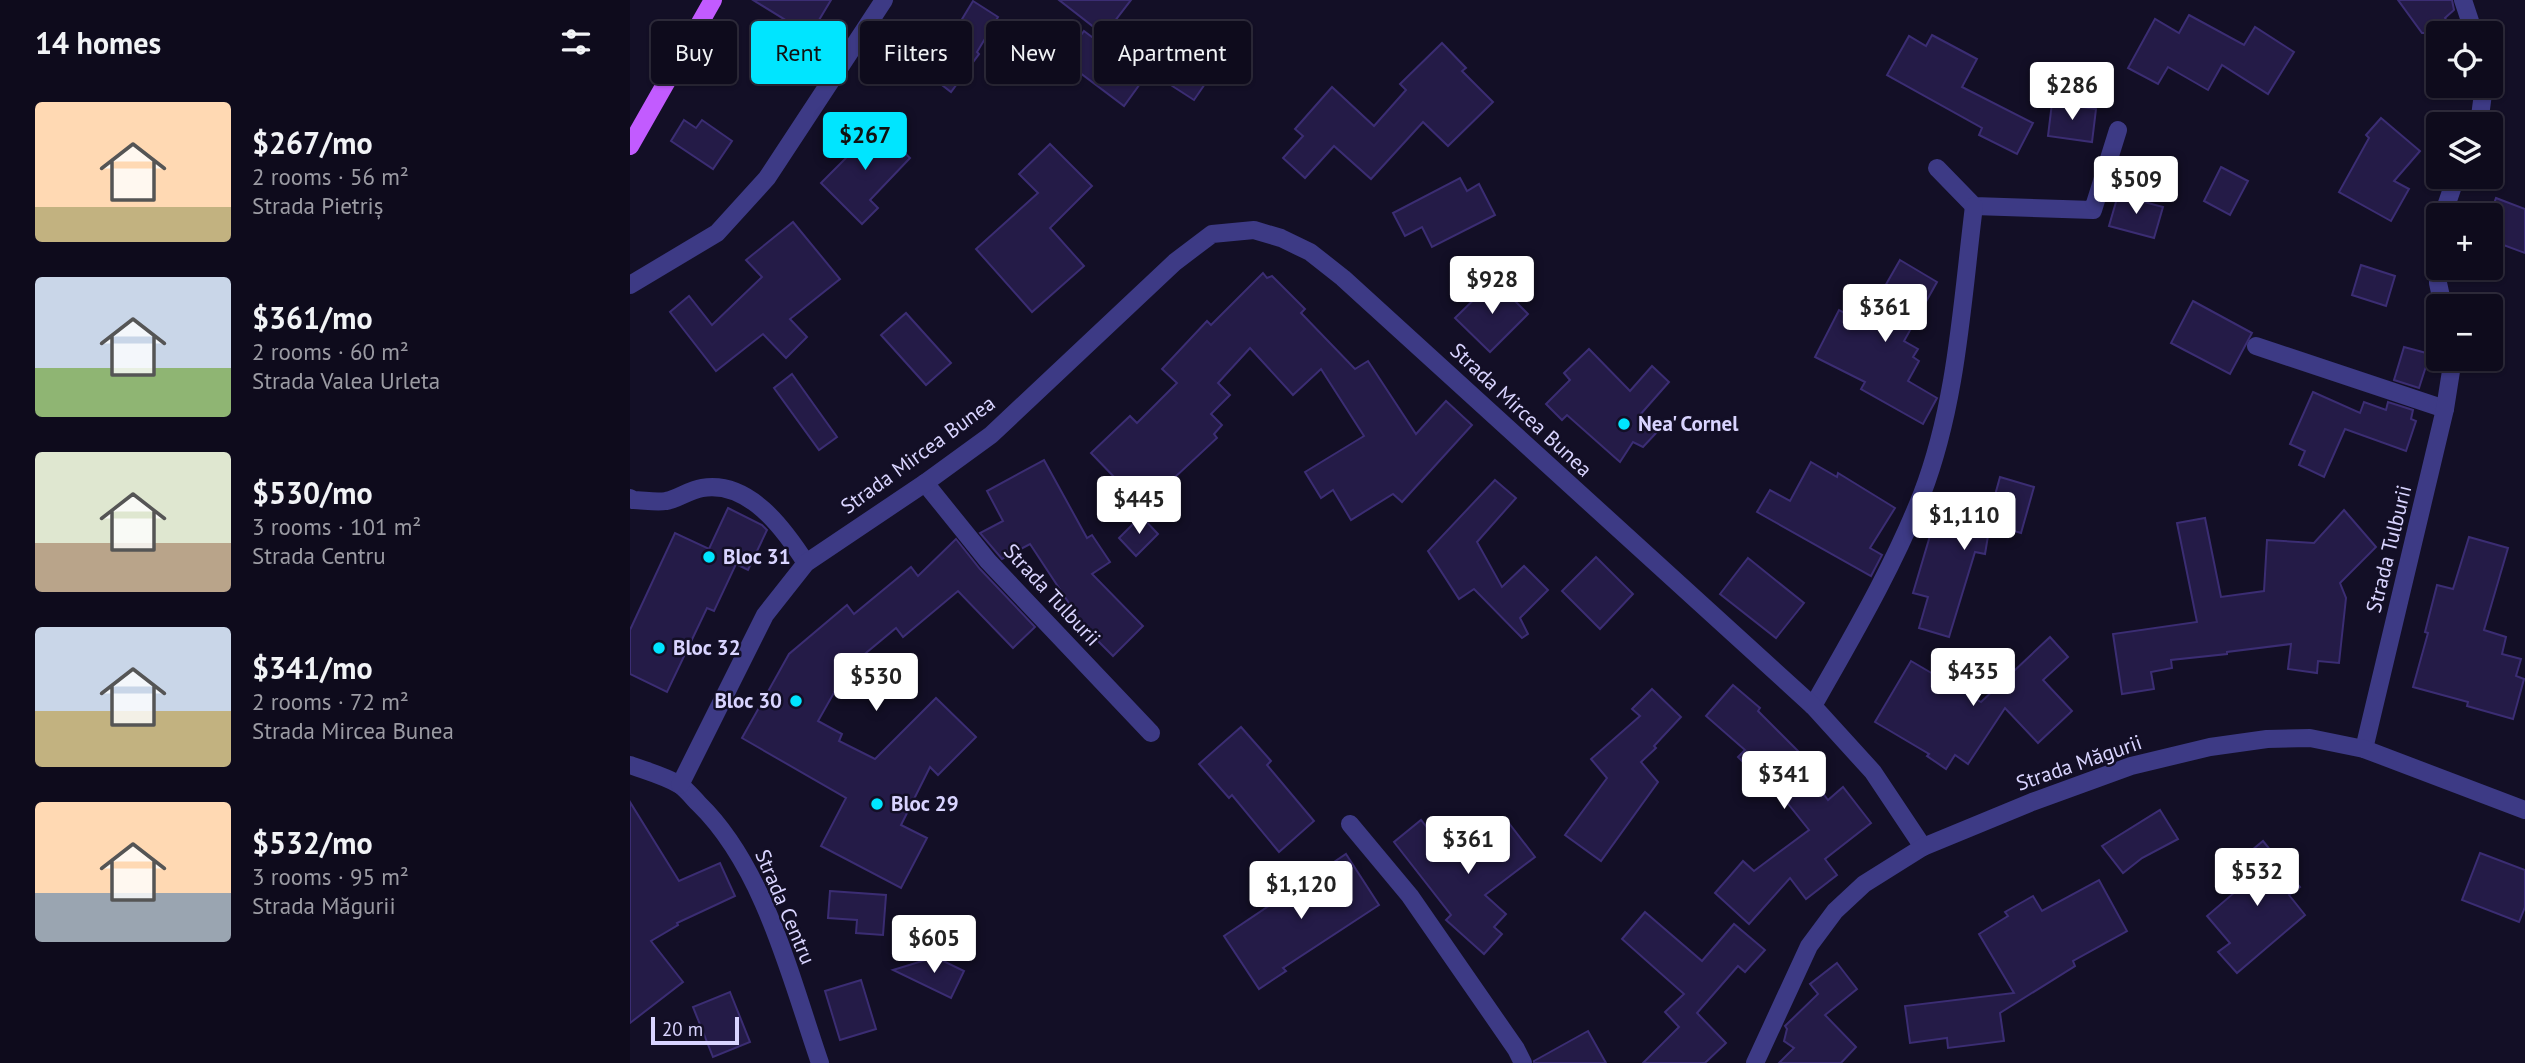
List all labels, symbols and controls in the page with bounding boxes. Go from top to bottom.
chip: Buy [651,21,737,84]
chip: Rent [751,21,846,84]
chip: Filters [860,21,972,84]
chip: New [986,21,1080,84]
chip: Apartment [1094,21,1251,84]
map controls [2426,21,2503,371]
button: locate [2426,21,2503,98]
text: 14 homes [35,23,161,62]
icon: filters [557,23,595,61]
pin: $286 [2031,62,2113,122]
text: $286 [2046,70,2098,99]
button: layers [2426,112,2503,189]
pin: $267 [824,113,906,172]
text: $267 [839,120,891,149]
text: $267/mo [252,123,373,162]
icon: home [91,130,175,214]
pin: $509 [2095,156,2177,216]
text: 2 rooms · 56 m² [252,162,409,191]
text: $509 [2110,164,2162,193]
text: Strada Pietriș [252,191,383,220]
button: + [2426,203,2503,280]
pin: $928 [1451,256,1533,316]
text: $928 [1466,264,1518,293]
pin: $361 [1844,284,1926,344]
text: $361 [1859,292,1911,321]
button: − [2426,294,2503,371]
text: $361/mo [252,298,373,337]
icon: home [91,305,175,389]
text: 2 rooms · 60 m² [252,337,409,366]
street label: Strada Mircea Bunea [1445,337,1598,482]
text: Strada Valea Urleta [252,366,440,395]
street label: Strada Mircea Bunea [835,389,1000,520]
place label: Nea' Cornel [1638,410,1739,437]
marker: Nea' Cornel [1616,416,1632,432]
text: $530/mo [252,473,373,512]
pin: $445 [1098,476,1180,536]
icon: home [91,480,175,564]
street label: Strada Tulburii [2360,482,2417,615]
text: $445 [1113,484,1165,513]
pin: $1,110 [1907,492,2021,552]
text: $1,110 [1928,500,2000,529]
text: 3 rooms · 101 m² [252,512,421,541]
street label: Strada Tulburii [998,538,1107,652]
text: Strada Centru [252,541,386,570]
place label: Bloc 31 [723,543,791,570]
marker: Bloc 31 [701,549,717,565]
place label: Bloc 32 [673,634,741,661]
marker: Bloc 32 [651,640,667,656]
text: $341/mo [252,648,373,687]
pin: $435 [1932,648,2014,708]
pin: $530 [835,654,917,713]
icon: home [91,655,175,739]
text: $435 [1947,656,1999,685]
text: $530 [850,661,902,690]
text: 2 rooms · 72 m² [252,687,409,716]
place label: Bloc 30 [714,687,782,714]
marker: Bloc 30 [788,693,804,709]
text: Strada Mircea Bunea [252,716,454,745]
street label: Strada Măgurii [2012,728,2145,797]
pin: $341 [1743,752,1825,811]
text: $341 [1758,759,1810,788]
place label: Bloc 29 [891,790,959,817]
marker: Bloc 29 [869,796,885,812]
pin: $361 [1427,816,1509,876]
text: $532/mo [252,823,373,862]
text: $361 [1442,824,1494,853]
icon: home [91,830,175,914]
street label: Strada Centru [749,845,822,968]
pin: $532 [2216,848,2298,908]
text: $532 [2231,856,2283,885]
text: 3 rooms · 95 m² [252,862,409,891]
pin: $1,120 [1244,862,1358,921]
text: $1,120 [1265,869,1337,898]
text: Strada Măgurii [252,891,396,920]
pin: $605 [893,916,975,975]
text: $605 [908,923,960,952]
scale bar [651,1014,738,1046]
text: 20 m [662,1017,703,1041]

